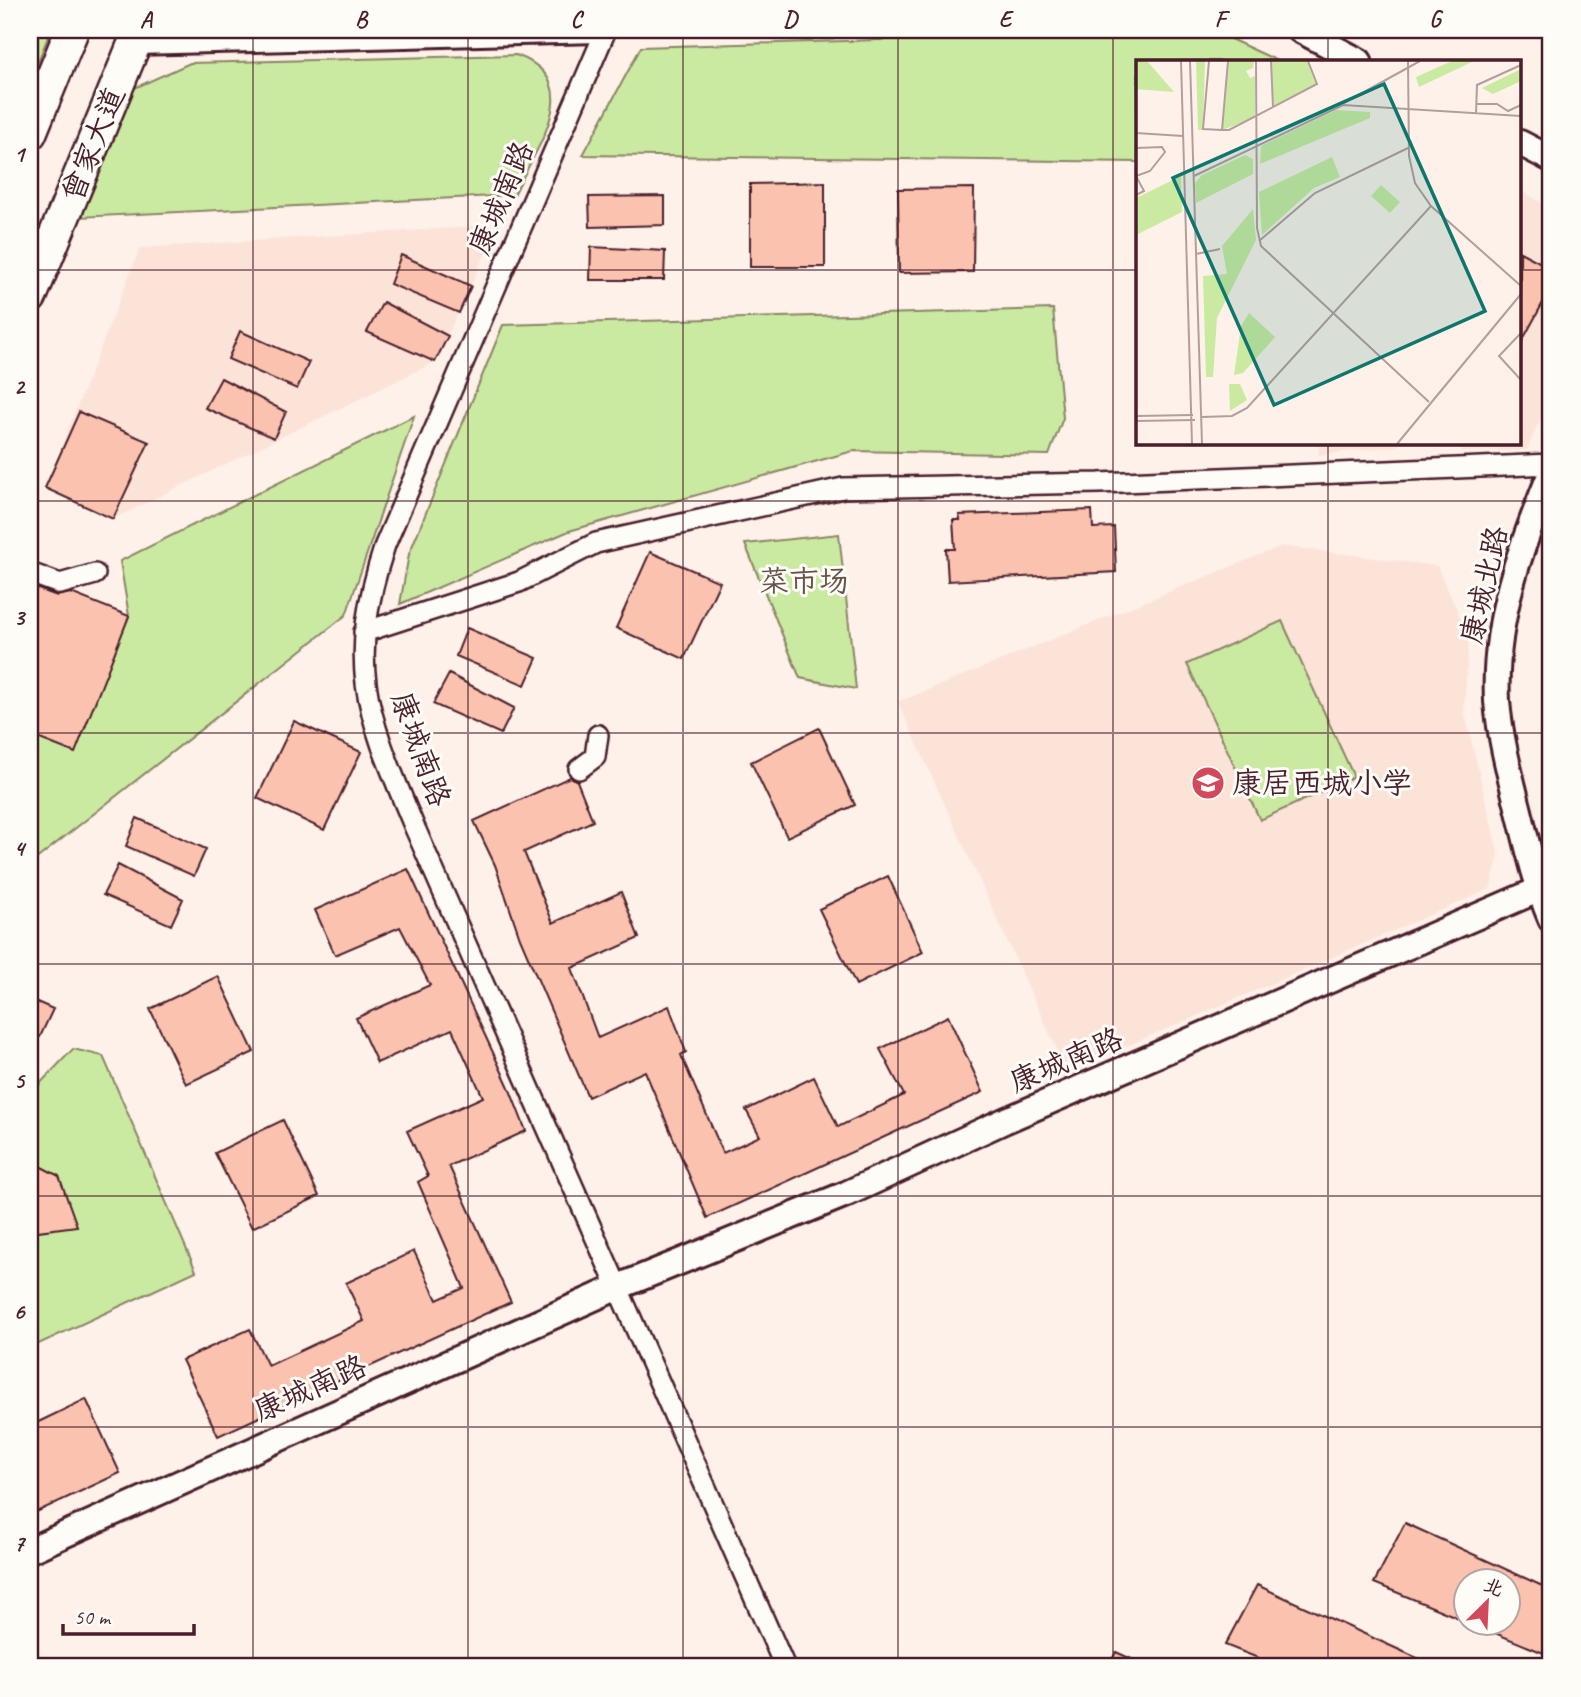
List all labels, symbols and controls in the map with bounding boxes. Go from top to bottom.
text: A [140,5,154,34]
text: B [355,5,369,34]
text: C [571,5,585,34]
text: D [783,5,799,34]
text: E [999,5,1015,34]
text: F [1215,5,1231,34]
text: G [1429,5,1444,34]
inset map [1136,60,1522,444]
street label: 曾家大道 [53,81,133,207]
street label: 康城南路 [460,135,542,261]
text: 1 [14,140,27,169]
text: 2 [14,372,27,401]
street label: 康城北路 [1452,522,1516,648]
park label: 菜市场 [759,562,849,600]
text: 3 [14,603,27,632]
street label: 康城南路 [383,686,459,812]
school or university icon: 康居西城小学 [1189,764,1227,802]
place label: 康居西城小学 [1232,764,1412,802]
text: 4 [14,834,27,863]
street label: 康城南路 [1003,1019,1129,1101]
text: 5 [14,1066,26,1095]
text: 6 [14,1297,27,1326]
street label: 康城南路 [247,1346,373,1430]
text: 7 [14,1529,27,1558]
north arrow [1452,1568,1522,1638]
text: 北 [1480,1573,1507,1602]
scale bar [63,1592,194,1636]
text: 50 m [74,1604,112,1630]

